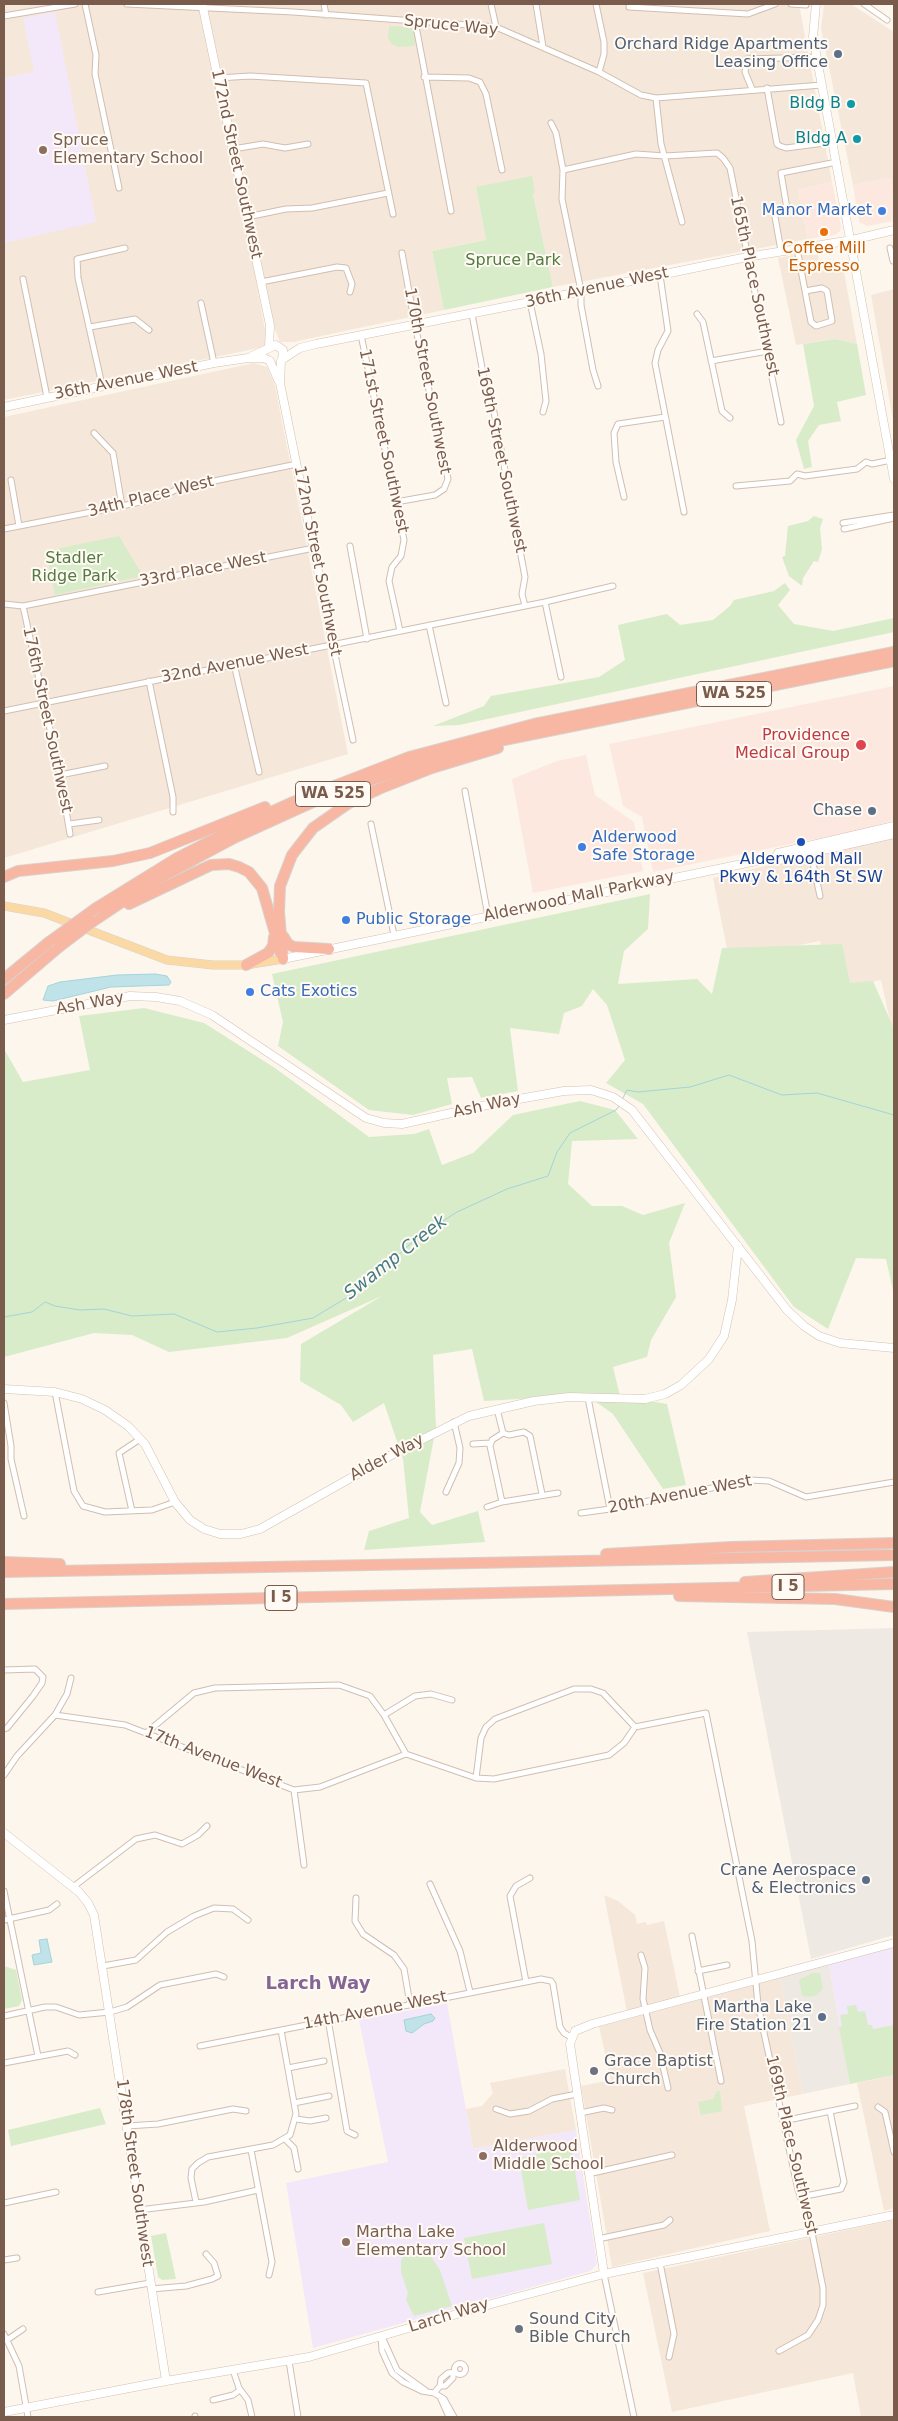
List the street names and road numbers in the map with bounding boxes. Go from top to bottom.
street label: Spruce Way [403,11,499,41]
street label: 172nd Street Southwest [206,67,266,261]
street label: 165th Place Southwest [726,194,782,378]
street label: 36th Avenue West [524,263,670,313]
street label: 170th Street Southwest [399,286,455,476]
street label: 171st Street Southwest [354,347,412,535]
street label: 36th Avenue West [53,358,199,404]
street label: 169th Street Southwest [472,365,530,555]
street label: 172nd Street Southwest [289,464,345,658]
street label: 34th Place West [86,472,216,522]
street label: 33rd Place West [138,548,268,592]
street label: 176th Street Southwest [18,625,76,815]
street label: 32nd Avenue West [160,640,310,688]
road number: WA 525 [696,682,772,706]
road number: WA 525 [296,782,370,806]
street label: Alderwood Mall Parkway [482,867,676,927]
street label: Ash Way [55,989,125,1019]
street label: Ash Way [451,1089,523,1123]
street label: Alder Way [347,1430,427,1486]
street label: 20th Avenue West [607,1472,753,1518]
road number: I 5 [772,1574,804,1600]
road number: I 5 [265,1586,297,1610]
street label: 17th Avenue West [142,1723,284,1793]
street label: 14th Avenue West [302,1988,448,2034]
street label: 169th Place Southwest [761,2053,821,2237]
street label: 178th Street Southwest [111,2078,157,2268]
street label: Larch Way [406,2295,492,2337]

